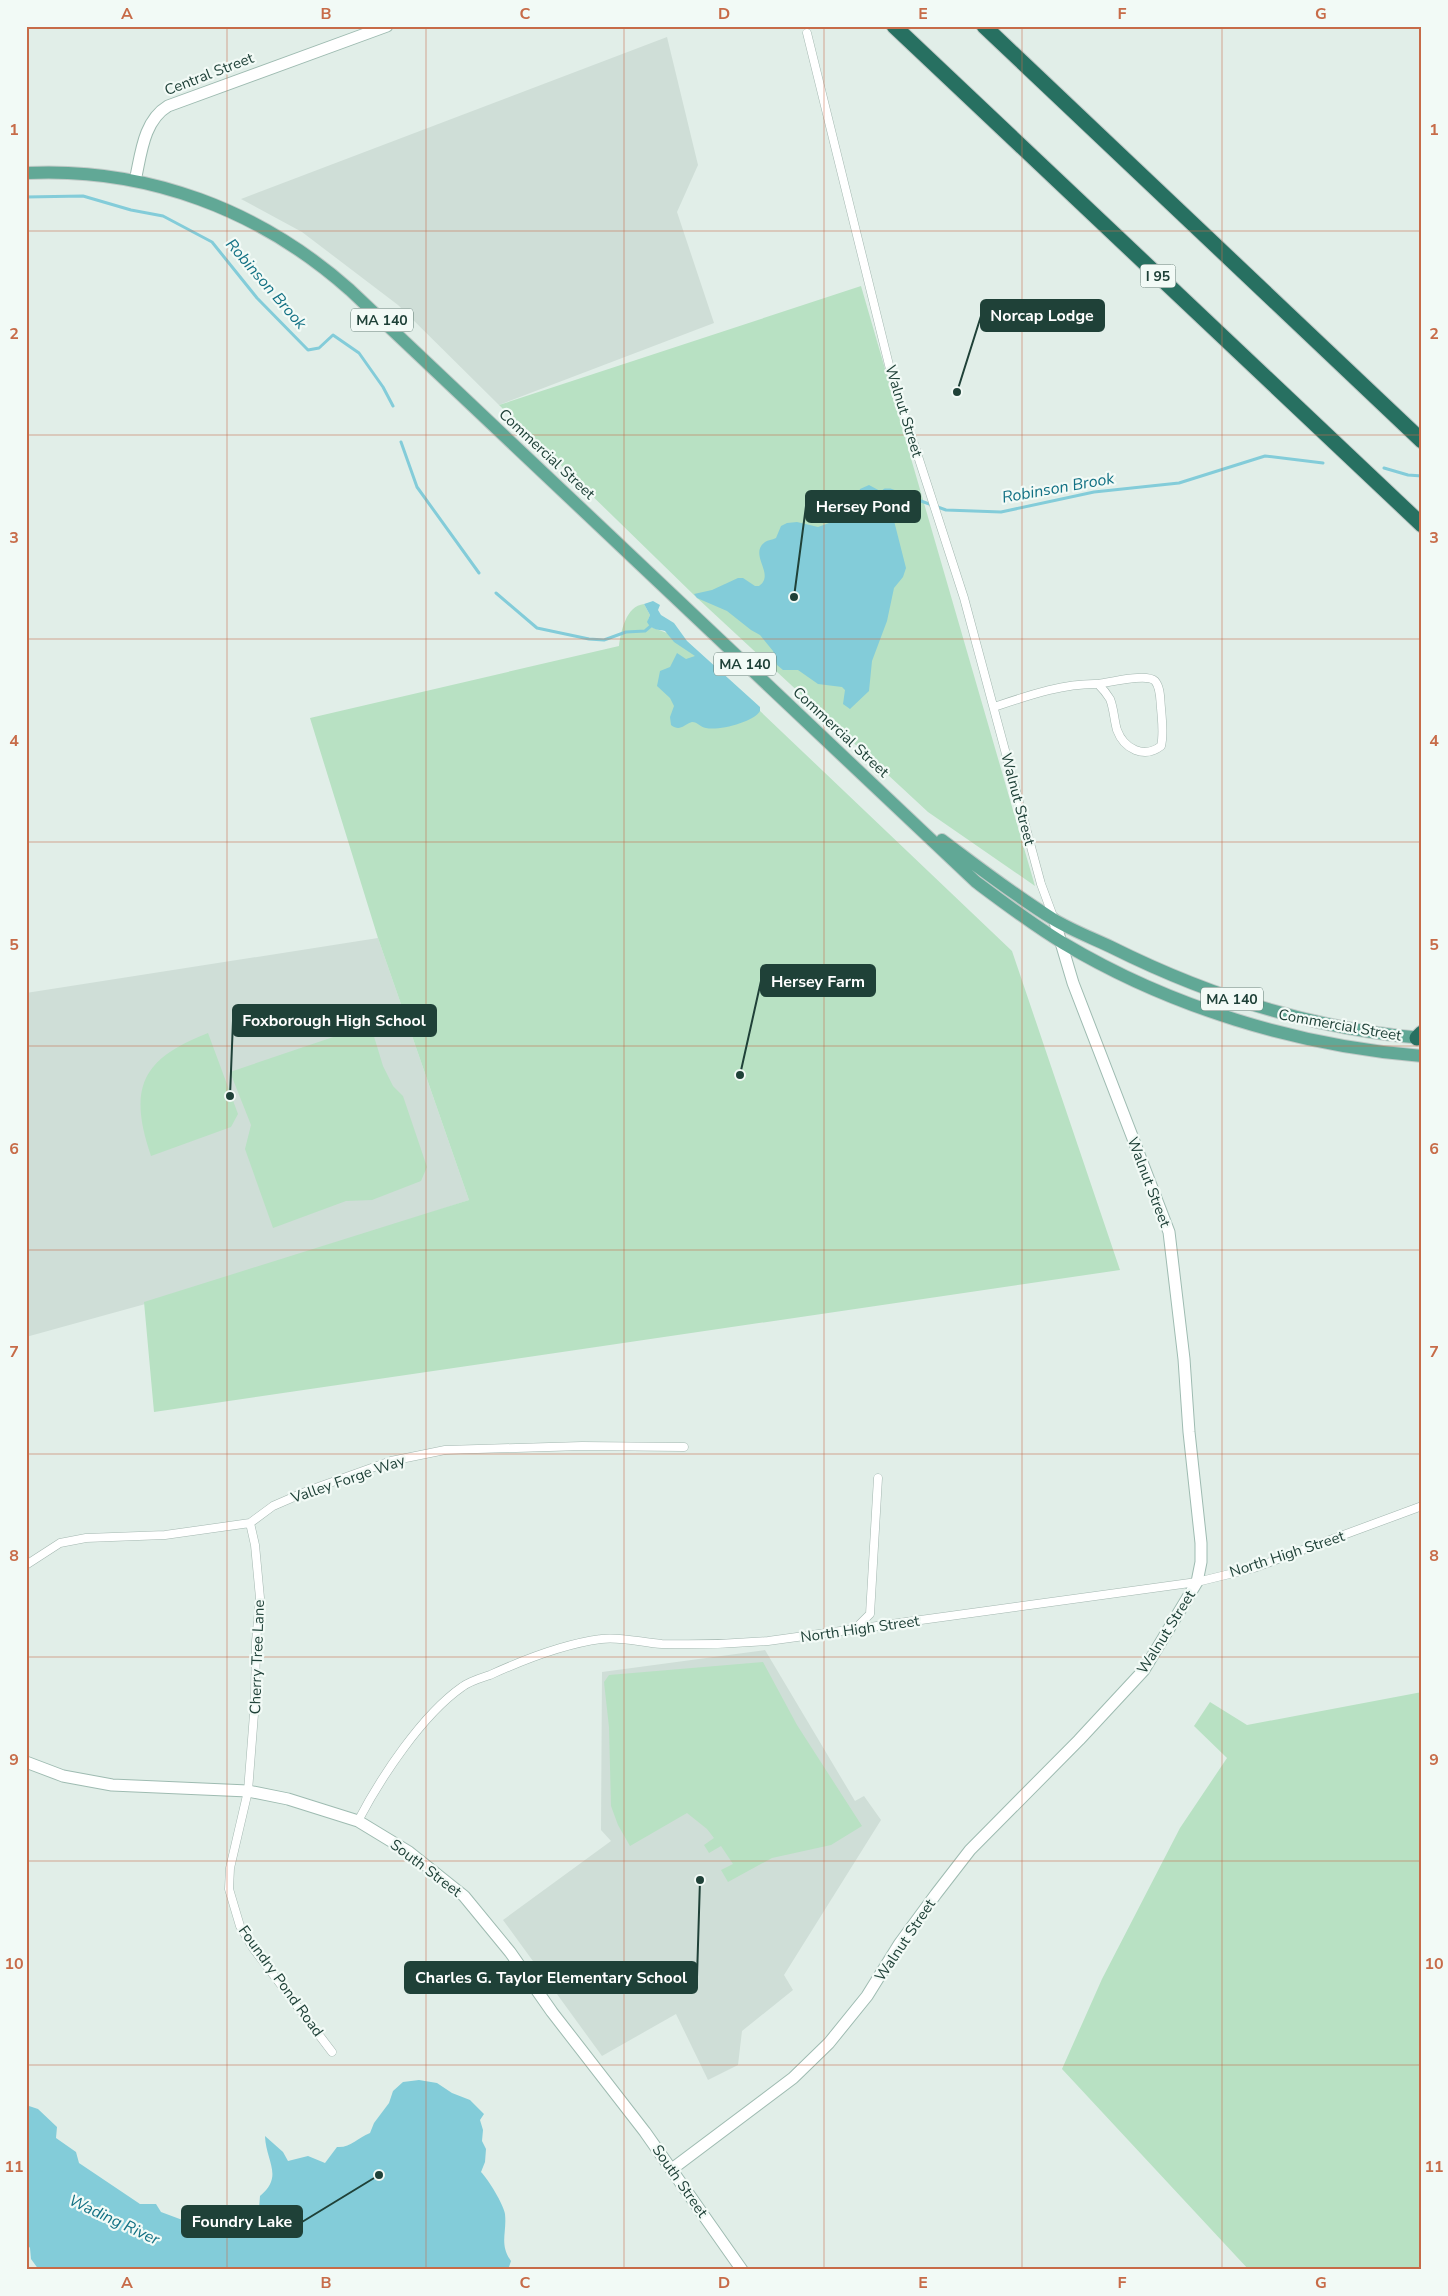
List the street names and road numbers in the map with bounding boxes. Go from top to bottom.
street label: Central Street [162,48,257,100]
road number: I 95 [1140,264,1176,288]
road number: MA 140 [351,308,413,332]
street label: Walnut Street [881,363,928,460]
street label: Commercial Street [495,404,600,504]
road number: MA 140 [714,652,776,676]
street label: Commercial Street [789,682,894,782]
street label: Walnut Street [996,751,1040,848]
road number: MA 140 [1201,988,1263,1011]
street label: Commercial Street [1277,1004,1404,1046]
street label: Walnut Street [1123,1134,1176,1231]
street label: Valley Forge Way [287,1450,408,1508]
street label: North High Street [1227,1526,1348,1582]
street label: Walnut Street [1132,1586,1200,1678]
street label: Cherry Tree Lane [245,1599,269,1715]
street label: North High Street [799,1611,921,1647]
street label: South Street [386,1835,466,1902]
street label: Walnut Street [870,1894,940,1985]
street label: Foundry Pond Road [234,1921,328,2041]
street label: South Street [648,2141,713,2222]

